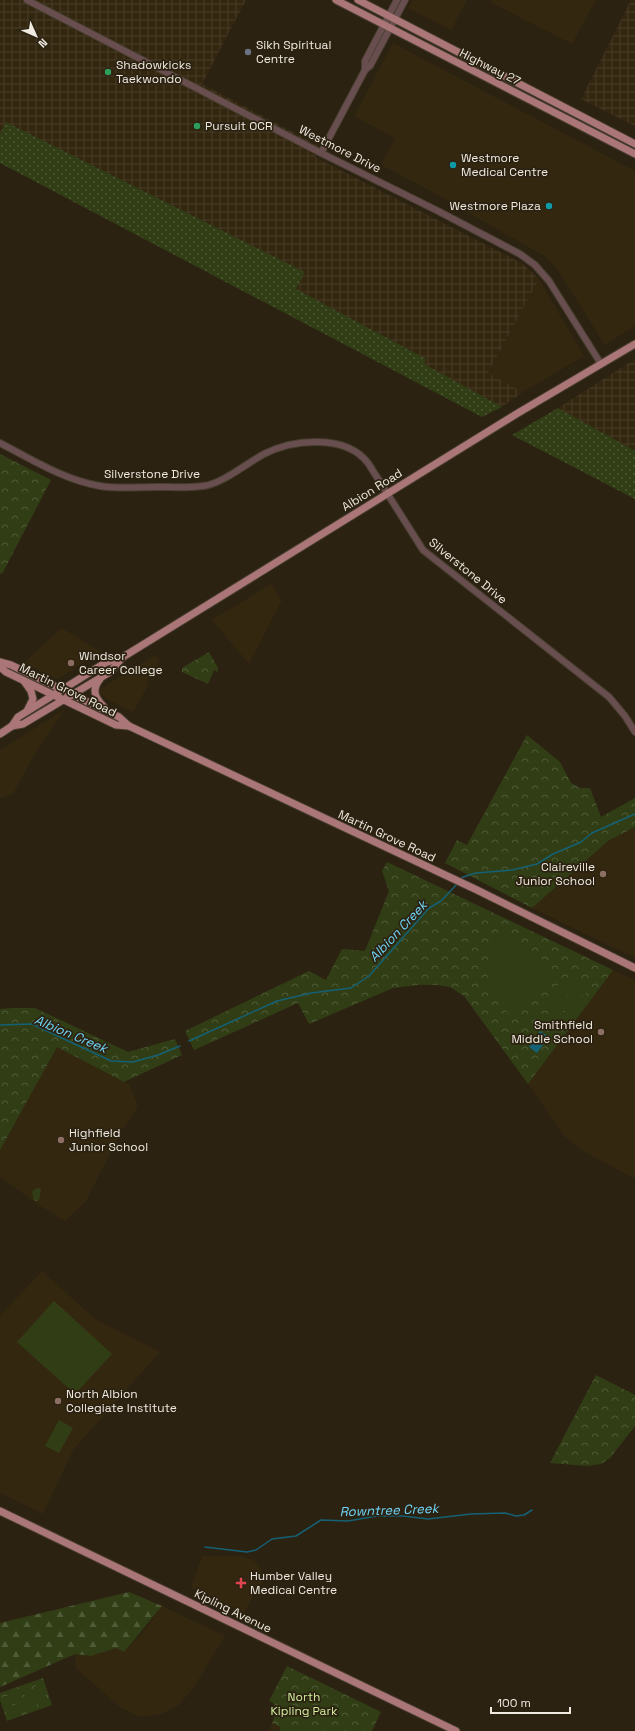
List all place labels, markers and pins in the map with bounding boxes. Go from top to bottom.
place label: Sikh Spiritual Centre [256,37,331,67]
marker: Sikh Spiritual Centre [243,47,253,57]
place label: Shadowkicks Taekwondo [116,57,191,87]
marker: Shadowkicks Taekwondo [103,67,113,77]
place label: Pursuit OCR [205,118,272,134]
marker: Pursuit OCR [192,121,202,131]
place label: Westmore Medical Centre [461,150,548,180]
marker: Westmore Medical Centre [448,160,458,170]
place label: Westmore Plaza [449,198,541,214]
marker: Westmore Plaza [544,201,554,211]
place label: Windsor Career College [79,648,163,678]
marker: Windsor Career College [66,658,76,668]
place label: Claireville Junior School [516,859,595,889]
marker: Claireville Junior School [598,869,608,879]
place label: Smithfield Middle School [511,1017,593,1047]
marker: Smithfield Middle School [596,1027,606,1037]
place label: Highfield Junior School [69,1125,148,1155]
marker: Highfield Junior School [56,1135,66,1145]
place label: North Albion Collegiate Institute [66,1386,177,1416]
marker: North Albion Collegiate Institute [53,1396,63,1406]
place label: Humber Valley Medical Centre [250,1568,337,1598]
marker: Humber Valley Medical Centre [235,1577,247,1589]

